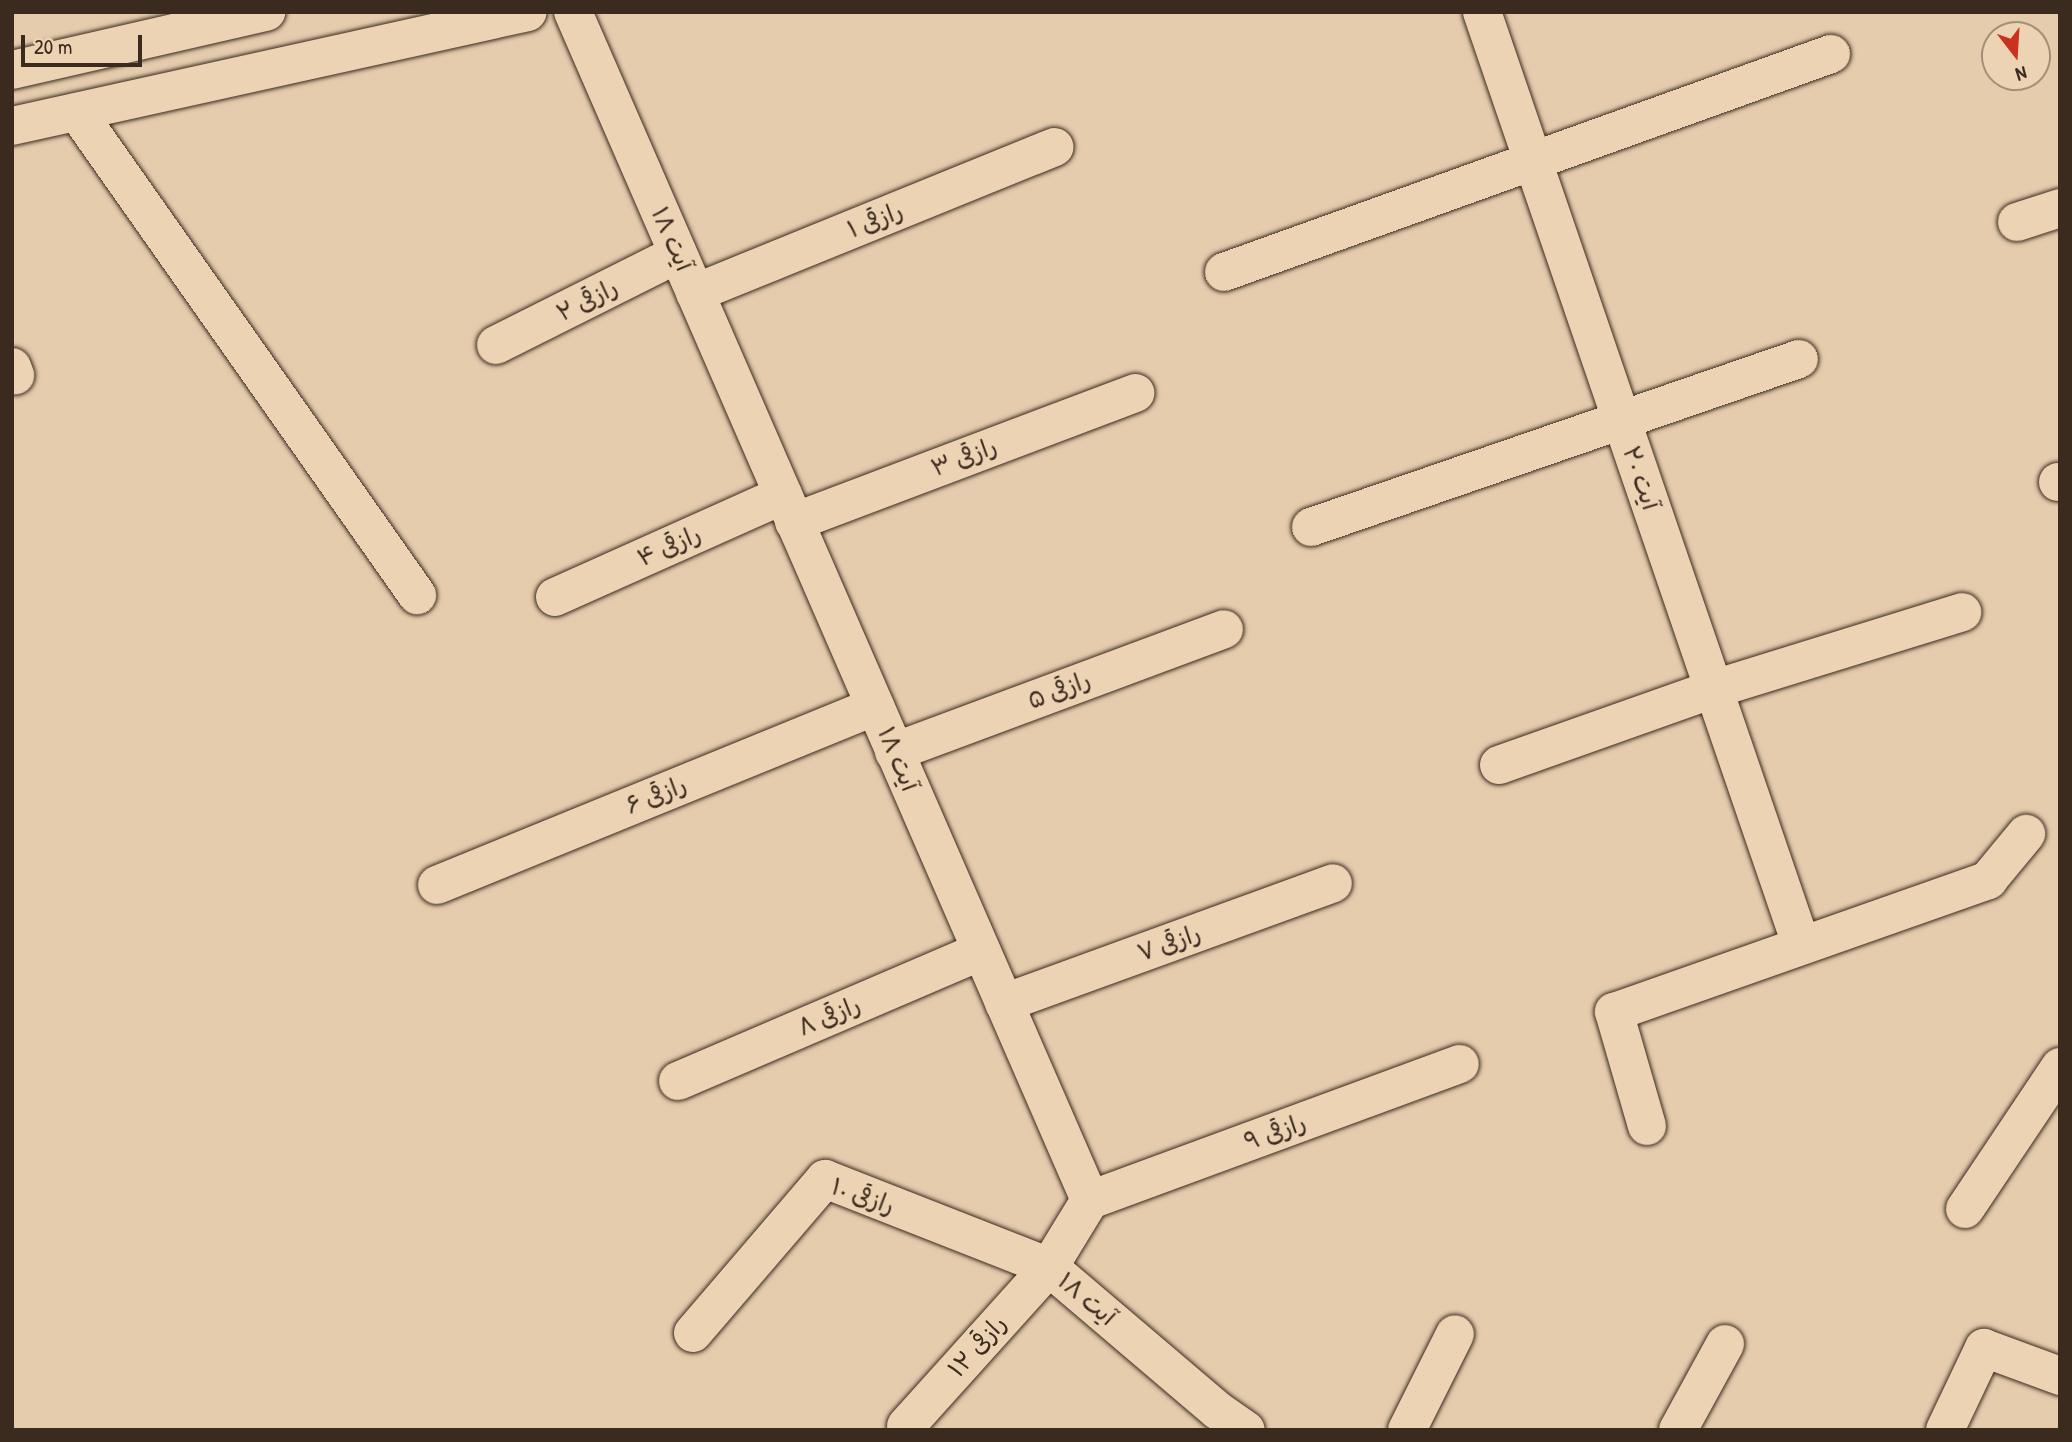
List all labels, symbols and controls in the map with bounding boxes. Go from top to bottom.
scale bar [24,21,145,65]
north arrow [1981,21,2051,91]
text: 20 m [34,32,72,61]
text: N [2013,60,2030,88]
street label: رازقی ۱ [843,196,907,244]
street label: آیت ۱۸ [645,202,699,276]
street label: رازقی ۲ [552,273,622,327]
street label: رازقی ۳ [927,431,1001,483]
street label: آیت ۲۰ [1617,442,1665,514]
street label: رازقی ۴ [633,519,705,573]
street label: رازقی ۵ [1024,665,1094,715]
street label: آیت ۱۸ [872,722,924,796]
street label: رازقی ۶ [621,770,691,820]
street label: رازقی ۷ [1133,918,1205,968]
street label: رازقی ۸ [793,990,865,1042]
street label: رازقی ۹ [1240,1108,1310,1156]
street label: رازقی ۱۰ [828,1172,898,1220]
street label: آیت ۱۸ [1052,1266,1122,1332]
street label: رازقی ۱۲ [942,1309,1012,1383]

